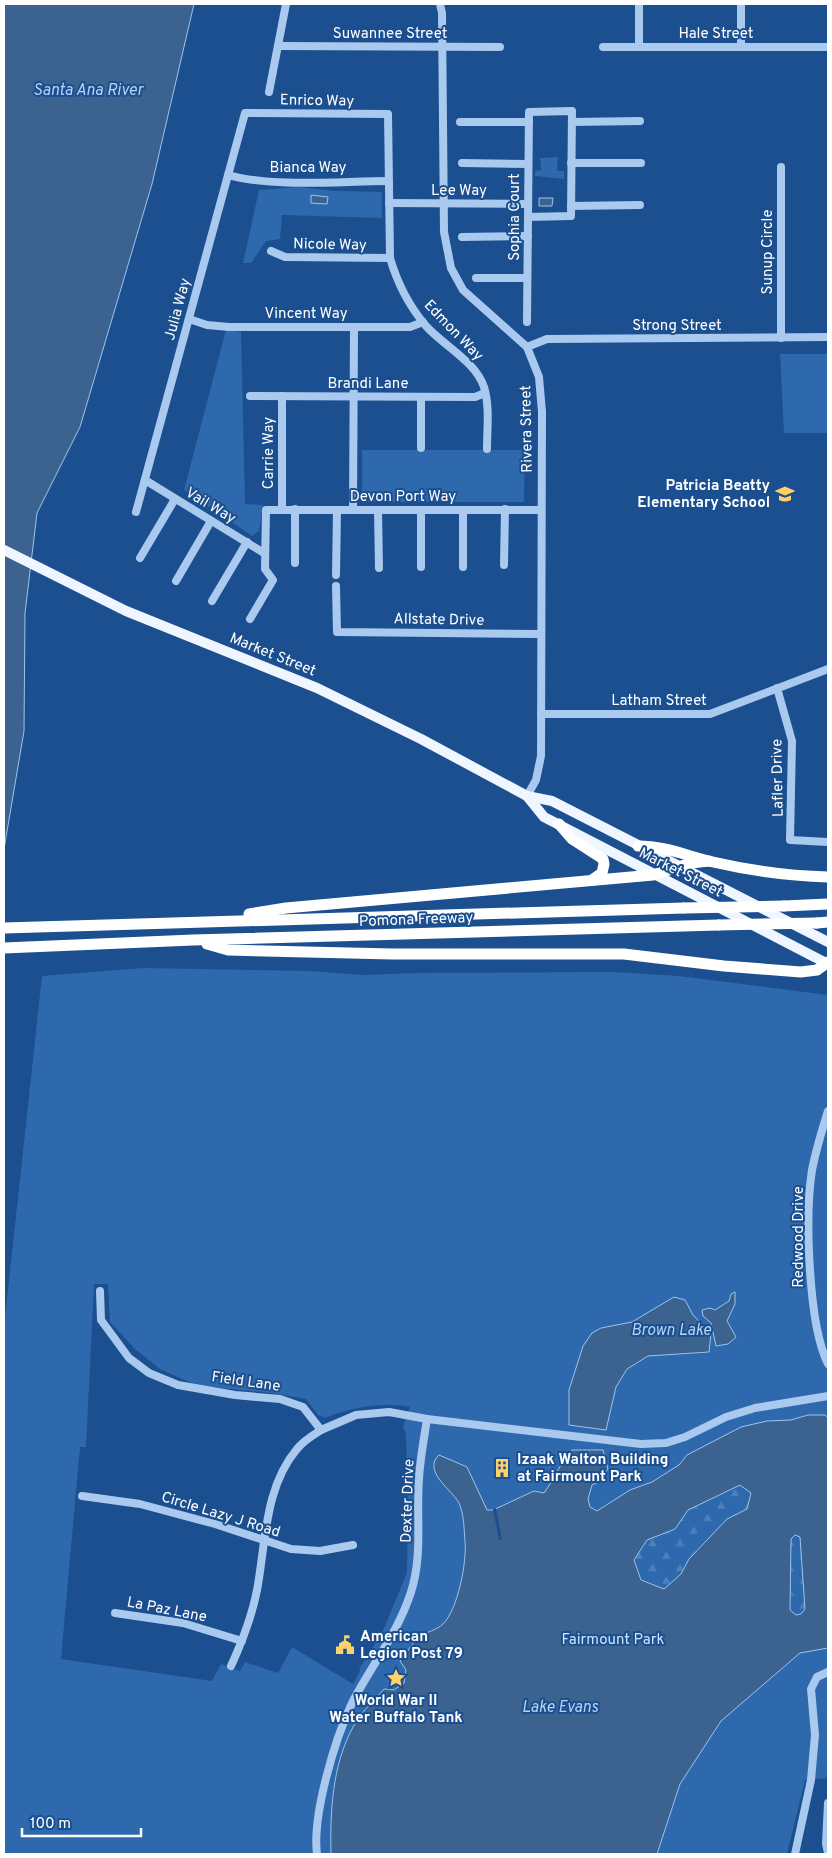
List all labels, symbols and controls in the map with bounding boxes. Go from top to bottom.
street label: Suwannee Street [333,25,447,44]
street label: Hale Street [679,25,753,44]
water label: Santa Ana River [33,81,145,101]
street label: Enrico Way [280,91,354,112]
street label: Bianca Way [270,159,347,178]
street label: Sophia Court [506,173,525,261]
street label: Lee Way [431,182,487,201]
street label: Sunup Circle [759,209,778,295]
street label: Nicole Way [293,235,367,256]
street label: Julia Way [161,276,196,343]
street label: Edmon Way [419,296,487,366]
street label: Vincent Way [264,305,348,324]
street label: Strong Street [632,317,722,336]
street label: Brandi Lane [327,375,409,394]
street label: Rivera Street [517,385,538,473]
street label: Carrie Way [260,417,279,489]
place label: Patricia Beatty Elementary School [637,477,770,513]
school or university icon: Patricia Beatty Elementary School [774,483,796,505]
street label: Vail Way [182,484,239,529]
street label: Devon Port Way [350,488,456,507]
street label: Allstate Drive [393,610,485,631]
street label: Market Street [227,629,318,681]
street label: Latham Street [611,692,707,711]
street label: Lafler Drive [768,739,789,817]
street label: Market Street [635,844,725,903]
street label: Pomona Freeway [359,909,474,932]
street label: Redwood Drive [790,1186,809,1288]
water label: Brown Lake [631,1321,712,1341]
street label: Field Lane [210,1368,281,1397]
place label: Izaak Walton Building at Fairmount Park [517,1451,668,1487]
building icon: Izaak Walton Building at Fairmount Park [491,1457,513,1479]
street label: Dexter Drive [398,1459,419,1543]
street label: Circle Lazy J Road [159,1488,282,1543]
street label: La Paz Lane [125,1593,208,1628]
place label: American Legion Post 79 [360,1628,463,1664]
park label: Fairmount Park [562,1631,664,1650]
public building icon: American Legion Post 79 [334,1634,356,1656]
place icon: World War II Water Buffalo Tank [385,1667,407,1689]
place label: World War II Water Buffalo Tank [329,1692,463,1728]
water label: Lake Evans [522,1698,599,1718]
scale bar [22,1806,141,1838]
text: 100 m [30,1815,71,1834]

